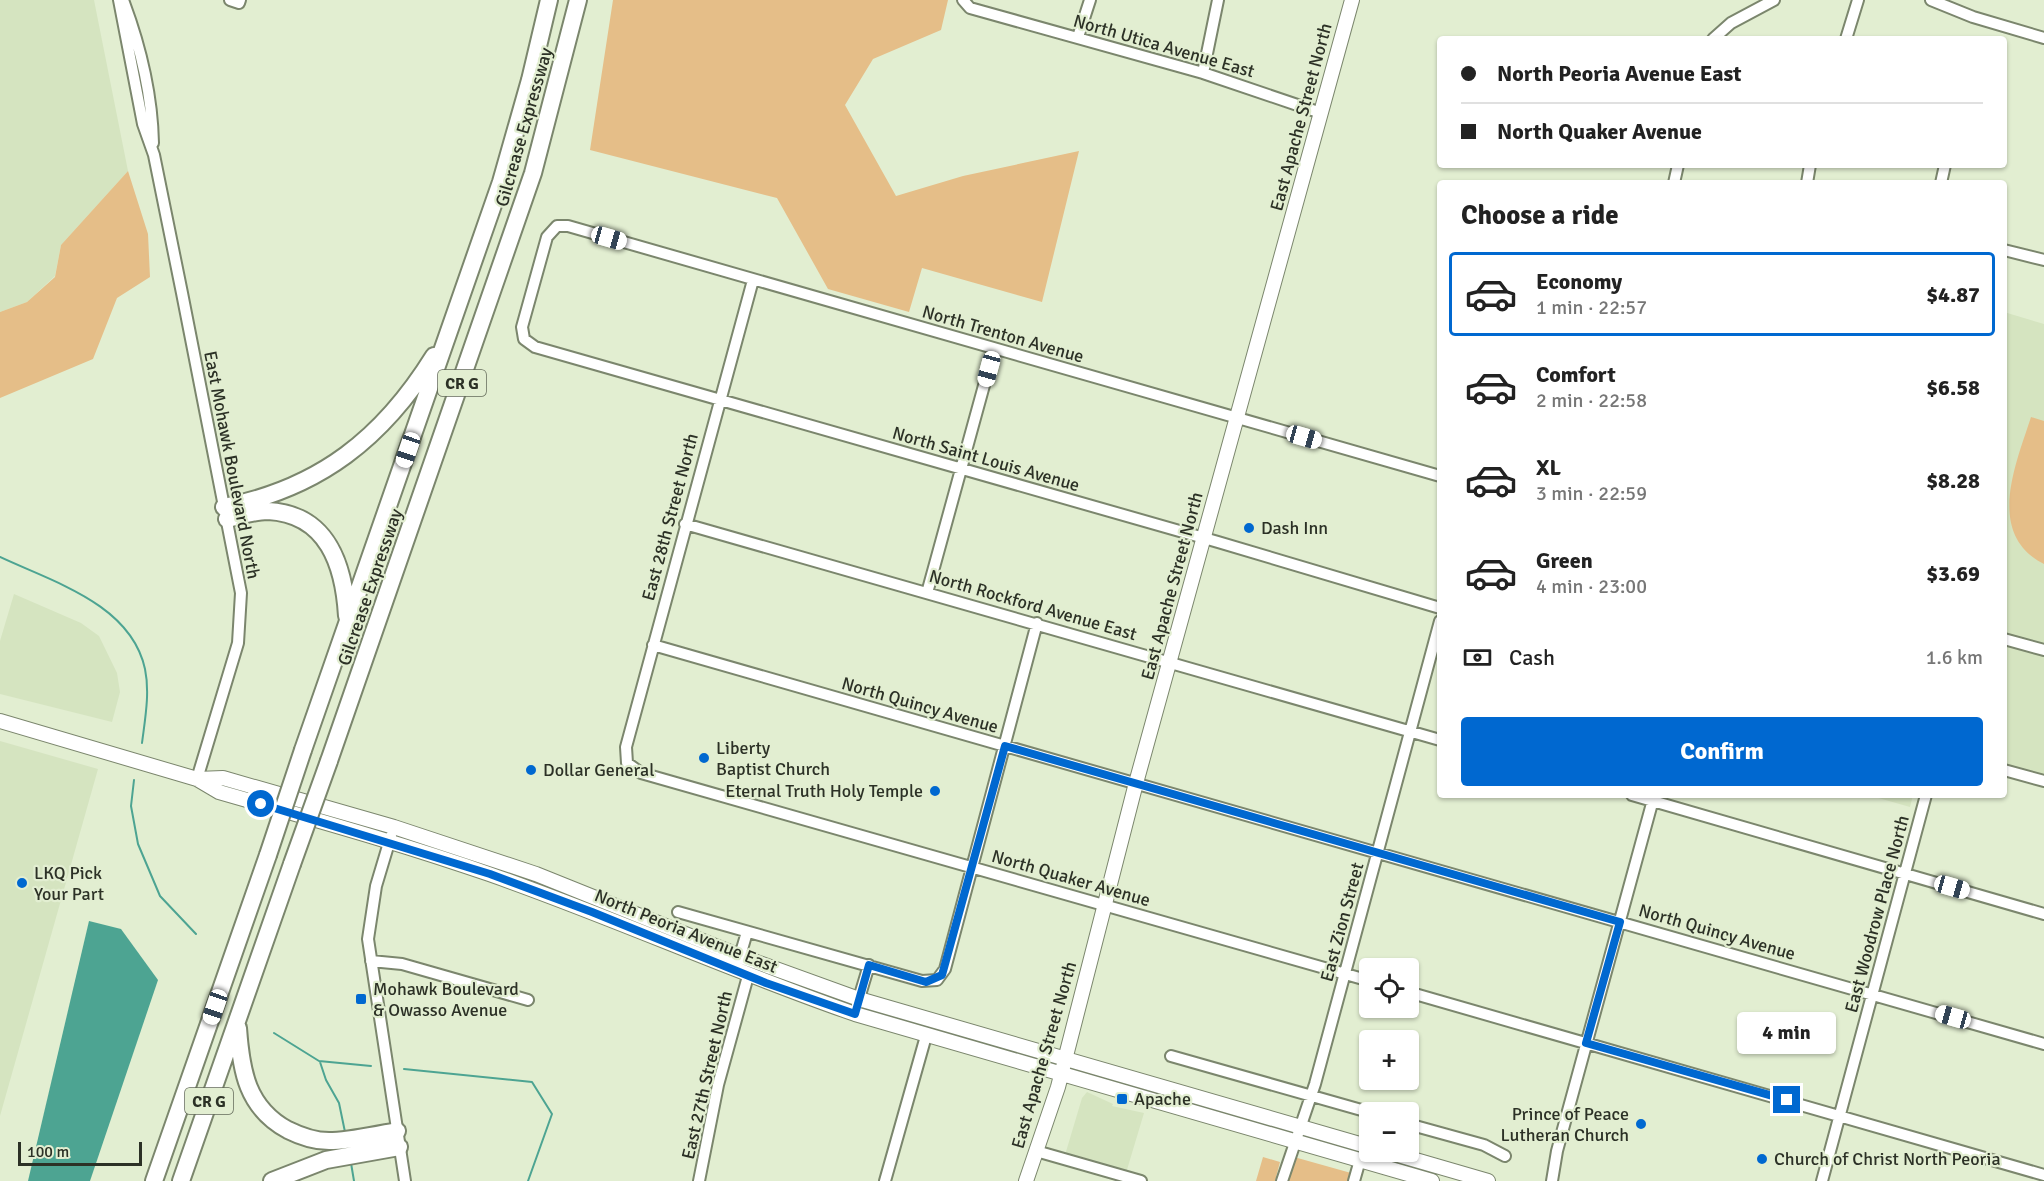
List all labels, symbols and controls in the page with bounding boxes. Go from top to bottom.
street label: North Utica Avenue East [1071,10,1257,82]
street label: East Apache Street North [1265,21,1337,213]
street label: Gilcrease Expressway [491,44,557,209]
text: North Peoria Avenue East [1497,60,1742,87]
text: North Quaker Avenue [1497,118,1702,145]
text: Choose a ride [1461,199,1619,232]
car [589,224,629,252]
icon: car [1464,267,1518,321]
text: Economy [1536,268,1622,295]
text: $4.87 [1926,281,1980,308]
text: 1 min · 22:57 [1536,295,1647,320]
street label: North Trenton Avenue [920,300,1086,368]
street label: East Mohawk Boulevard North [199,349,265,581]
car [976,349,1002,389]
icon: car [1464,360,1518,414]
text: Comfort [1536,361,1616,388]
road number: CR G [438,370,486,396]
text: $6.58 [1926,374,1980,401]
text: 2 min · 22:58 [1536,388,1647,413]
street label: North Saint Louis Avenue [890,422,1082,496]
car [1284,423,1324,451]
car [394,430,422,470]
street label: East 28th Street North [637,431,703,603]
icon: car [1464,453,1518,507]
text: XL [1536,454,1561,481]
text: $8.28 [1926,467,1980,494]
text: 3 min · 22:59 [1536,481,1647,506]
street label: East Apache Street North [1136,490,1208,682]
street label: Gilcrease Expressway [333,505,407,668]
place label: Dash Inn [1261,517,1328,539]
marker: Dash Inn [1242,521,1256,535]
icon: car [1464,546,1518,600]
text: Green [1536,547,1593,574]
text: $3.69 [1926,560,1980,587]
street label: North Rockford Avenue East [927,565,1139,645]
text: 4 min · 23:00 [1536,574,1647,599]
icon: cash [1461,641,1494,674]
text: Cash [1509,644,1555,671]
text: 1.6 km [1926,645,1983,670]
street label: North Quincy Avenue [839,672,1001,738]
button: Confirm [1461,717,1983,786]
place label: Liberty Baptist Church [716,737,830,780]
marker: Liberty Baptist Church [697,751,711,765]
place label: Dollar General [543,759,654,781]
marker: Dollar General [524,763,538,777]
place label: Eternal Truth Holy Temple [725,780,923,802]
marker: Eternal Truth Holy Temple [928,784,942,798]
route start [247,790,274,817]
street label: East Woodrow Place North [1840,813,1914,1015]
street label: North Quaker Avenue [989,845,1153,911]
street label: East Zion Street [1316,860,1368,984]
place label: LKQ Pick Your Part [34,862,104,905]
car [1932,873,1972,901]
marker: LKQ Pick Your Part [15,876,29,890]
street label: North Peoria Avenue East [591,884,781,978]
street label: North Quincy Avenue [1636,899,1798,965]
map controls [1359,958,1419,1162]
button: locate [1359,958,1419,1018]
street label: East Apache Street North [1007,959,1081,1151]
place label: Mohawk Boulevard & Owasso Avenue [373,978,519,1021]
car [201,987,229,1027]
street label: East 27th Street North [677,989,737,1161]
marker: Mohawk Boulevard & Owasso Avenue [354,992,368,1006]
car [1933,1003,1973,1031]
callout: 4 min [1738,1013,1836,1055]
text: 4 min [1762,1020,1811,1045]
button: + [1359,1030,1419,1090]
route end [1773,1086,1800,1113]
road number: CR G [185,1088,233,1114]
place label: Apache [1134,1088,1191,1110]
marker: Apache [1115,1092,1129,1106]
button: − [1359,1102,1419,1162]
place label: Prince of Peace Lutheran Church [1501,1103,1629,1146]
marker: Prince of Peace Lutheran Church [1634,1117,1648,1131]
scale bar [18,1139,142,1166]
text: 100 m [27,1142,69,1162]
place label: Church of Christ North Peoria [1774,1148,2001,1170]
marker: Church of Christ North Peoria [1755,1152,1769,1166]

